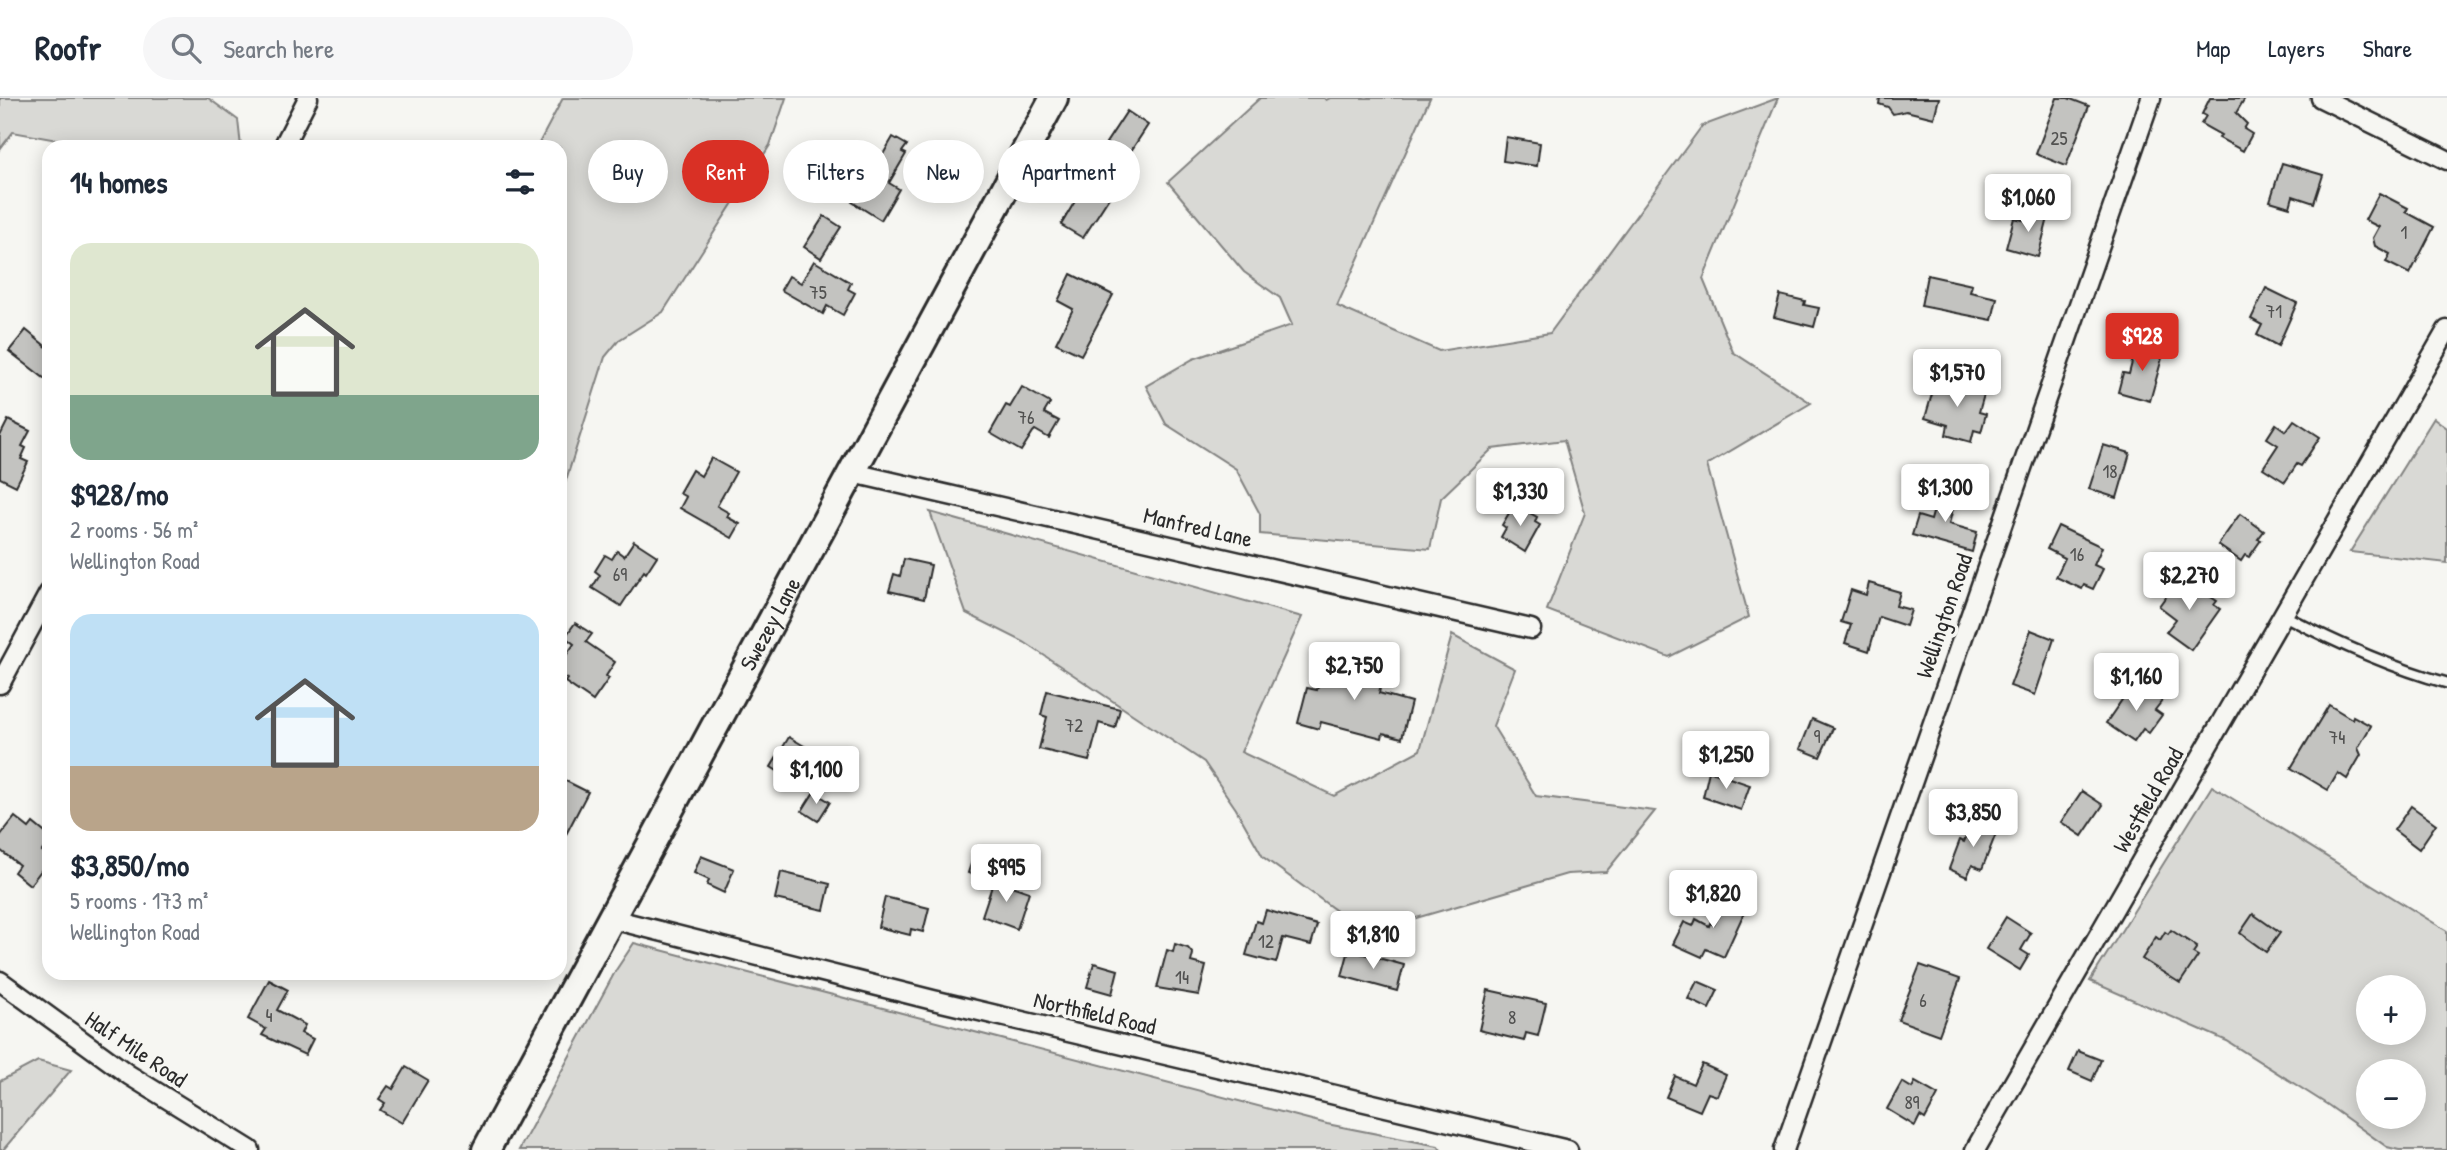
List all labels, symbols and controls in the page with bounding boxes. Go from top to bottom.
search box [143,17,633,80]
text: Roofr [35,26,101,70]
icon: search [167,29,205,67]
text: Search here [223,31,334,66]
text: Map [2196,32,2230,64]
text: Layers [2268,32,2325,64]
text: Share [2363,32,2412,64]
house number: 25 [2051,125,2067,151]
chip: Buy [588,140,668,203]
chip: Rent [682,140,769,203]
chip: Filters [783,140,889,203]
chip: New [903,140,984,203]
chip: Apartment [998,140,1140,203]
text: 14 homes [70,162,168,202]
icon: filters [501,163,539,201]
pin: $1,060 [1971,174,2085,234]
text: $1,060 [2001,181,2055,212]
house number: 1 [2401,219,2408,245]
house number: 75 [809,279,827,305]
icon: home [242,289,368,415]
house number: 71 [2266,298,2282,324]
pin: $928 [2101,314,2183,373]
text: $928 [2122,320,2162,351]
pin: $1,570 [1900,350,2014,409]
text: $1,570 [1929,356,1985,387]
house number: 76 [1018,404,1035,430]
house number: 18 [2102,458,2118,484]
pin: $1,300 [1888,464,2002,524]
pin: $1,330 [1463,468,1577,528]
text: $1,300 [1917,471,1973,502]
text: $928/mo [70,474,168,514]
text: $1,330 [1492,475,1548,506]
street label: Manfred Lane [1141,499,1256,554]
text: 2 rooms · 56 m² [70,514,198,545]
house number: 16 [2070,541,2084,567]
text: Wellington Road [70,545,200,576]
street label: Wellington Road [1908,550,1979,682]
pin: $2,270 [2132,552,2246,612]
text: $2,270 [2159,559,2219,590]
house number: 69 [613,561,627,587]
street label: Swezey Lane [732,572,807,676]
pin: $2,750 [1297,642,1411,702]
text: $2,750 [1325,649,1383,680]
pin: $1,160 [2079,654,2193,713]
icon: home [242,660,368,786]
text: $1,160 [2110,660,2162,691]
house number: 72 [1065,712,1083,738]
house number: 9 [1814,723,1821,749]
house number: 74 [2329,724,2345,750]
pin: $1,250 [1669,732,1783,791]
text: $1,250 [1698,738,1754,769]
street label: Westfield Road [2105,742,2190,858]
pin: $1,100 [759,746,873,806]
text: $1,100 [789,753,843,784]
pin: $3,850 [1916,790,2030,849]
text: $3,850 [1945,796,2001,827]
pin: $995 [965,844,1047,904]
text: $3,850/mo [70,845,189,885]
text: $995 [987,851,1025,882]
pin: $1,820 [1656,870,1770,930]
text: $1,820 [1685,877,1741,908]
text: 5 rooms · 173 m² [70,885,208,916]
pin: $1,810 [1316,912,1430,971]
text: Wellington Road [70,916,200,947]
text: $1,810 [1346,918,1400,949]
house number: 12 [1258,928,1274,954]
house number: 14 [1175,964,1189,990]
map controls [2356,975,2426,1129]
button: + [2356,975,2426,1045]
street label: Northfield Road [1031,983,1159,1042]
house number: 6 [1919,987,1927,1013]
house number: 4 [265,1002,273,1028]
street label: Half Mile Road [79,1003,193,1094]
house number: 8 [1508,1004,1516,1030]
button: − [2356,1059,2426,1129]
house number: 89 [1904,1089,1920,1115]

